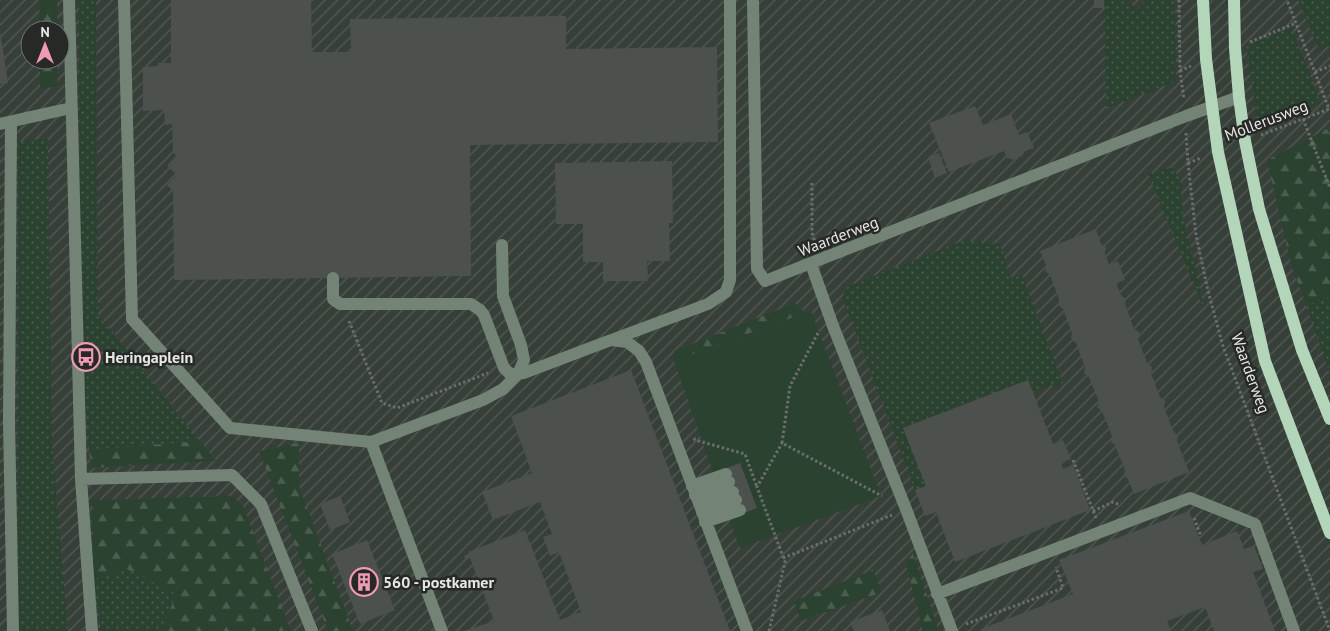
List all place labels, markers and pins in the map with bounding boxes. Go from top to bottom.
bus stop icon: Heringaplein [71,342,101,372]
place label: Heringaplein [105,347,193,367]
building icon: 560 - postkamer [349,567,379,597]
place label: 560 - postkamer [383,572,494,592]

